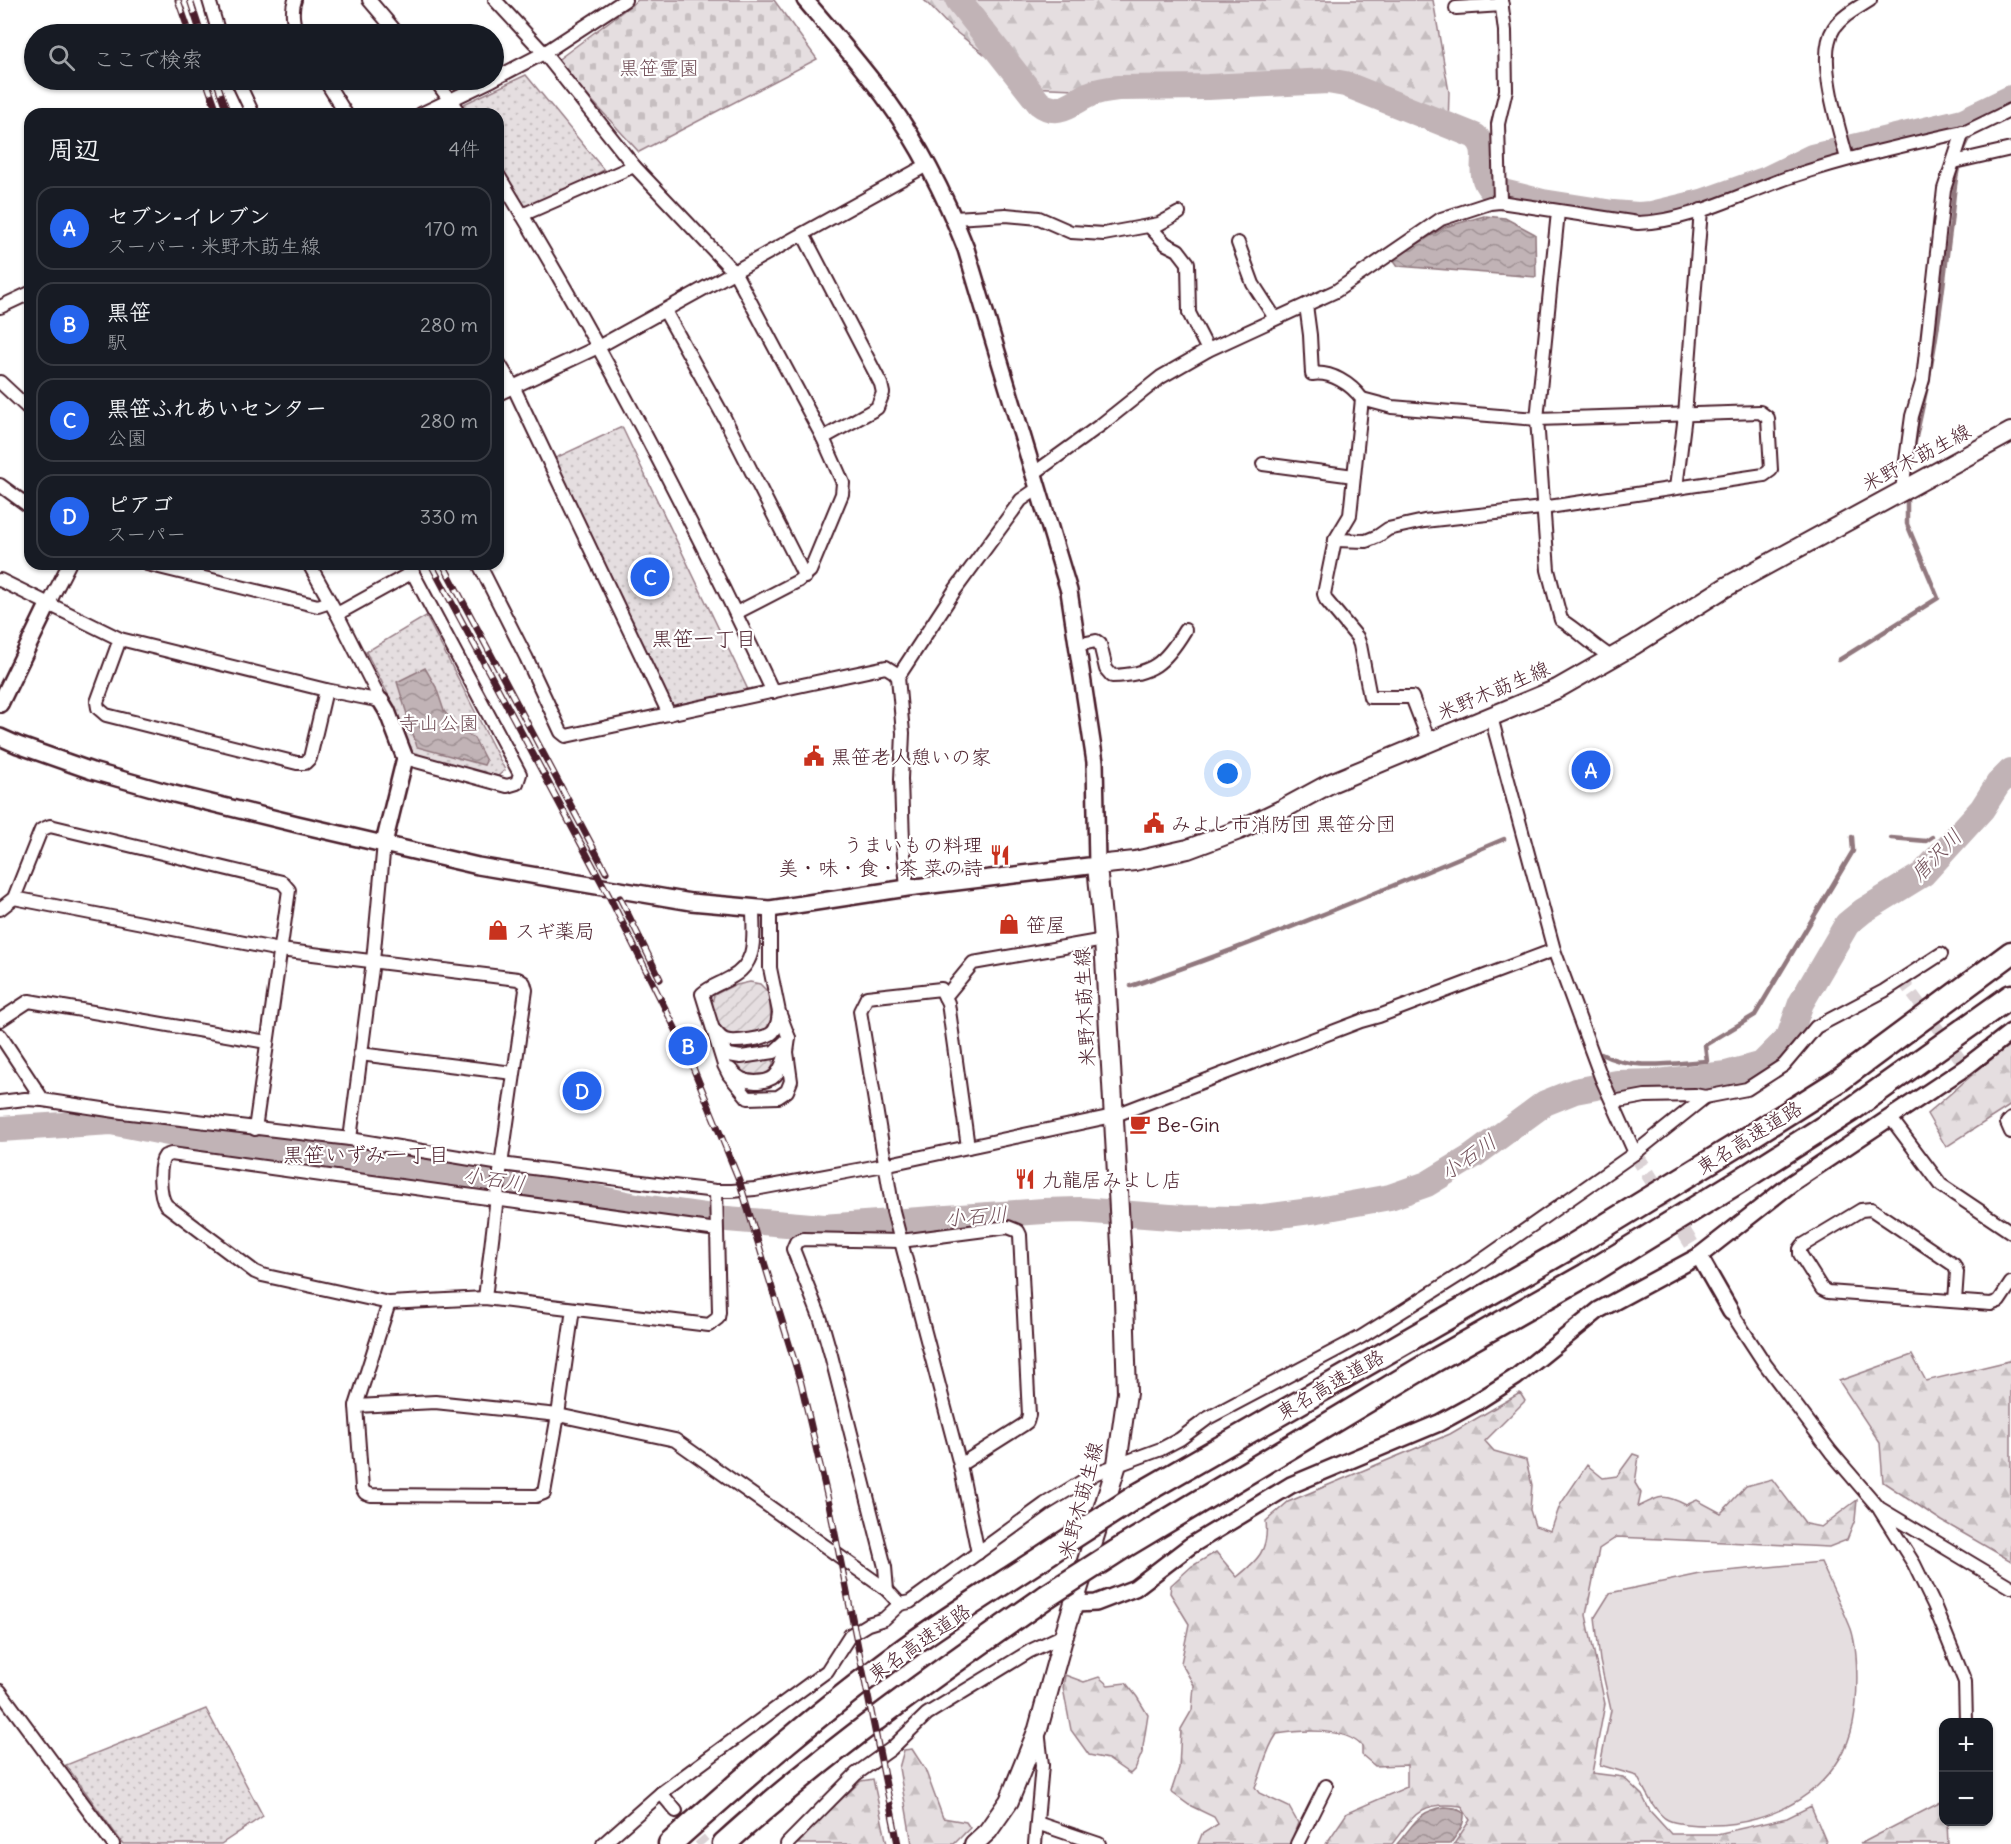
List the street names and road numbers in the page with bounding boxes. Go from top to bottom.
street label: 米野木莇生線 [1857,418,1975,496]
street label: 米野木莇生線 [1433,655,1553,725]
street label: 米野木莇生線 [1068,946,1100,1068]
street label: 東名高速道路 [1691,1095,1807,1179]
street label: 東名高速道路 [1272,1343,1388,1425]
street label: 米野木莇生線 [1052,1439,1108,1561]
street label: 東名高速道路 [863,1597,975,1687]

